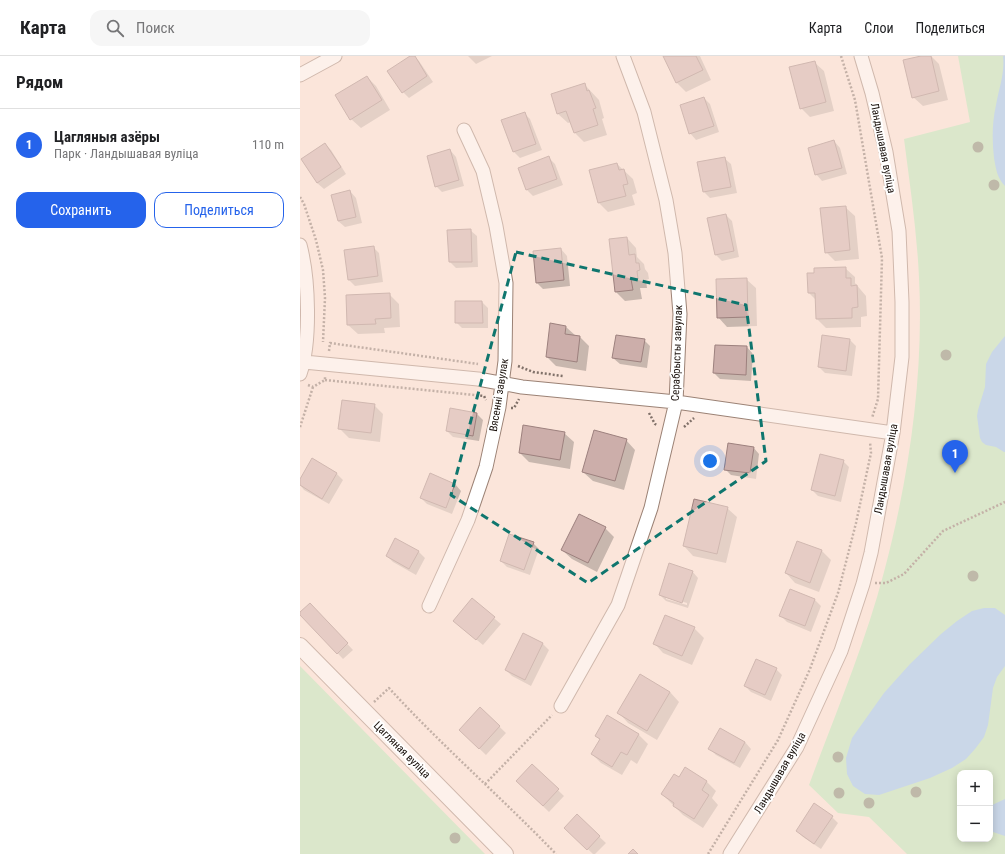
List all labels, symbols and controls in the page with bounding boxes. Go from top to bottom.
search box [90,10,370,46]
text: Карта [20,16,66,39]
icon: search [104,17,126,39]
text: Поиск [136,19,175,37]
text: Карта [809,20,842,36]
text: Слои [864,20,894,36]
text: Поделиться [916,20,985,36]
text: Рядом [16,72,63,92]
street label: Ландышавая вуліца [868,102,898,194]
text: Цагляныя азёры [54,128,160,146]
text: 1 [26,137,32,152]
text: 110 m [252,137,284,152]
text: Парк · Ландышавая вуліца [54,146,198,161]
button: Сохранить [16,192,146,228]
button: Поделиться [154,192,284,228]
street label: Серабрысты завулак [669,304,685,401]
street label: Вясенні завулак [487,357,511,433]
street label: Ландышавая вуліца [872,423,900,515]
pin: 1 [942,440,968,473]
your location [700,451,720,471]
street label: Цагляная вуліца [371,719,433,781]
street label: Ландышавая вуліца [751,730,809,816]
map controls [957,770,993,842]
button: + [957,770,993,806]
button: − [957,806,993,842]

